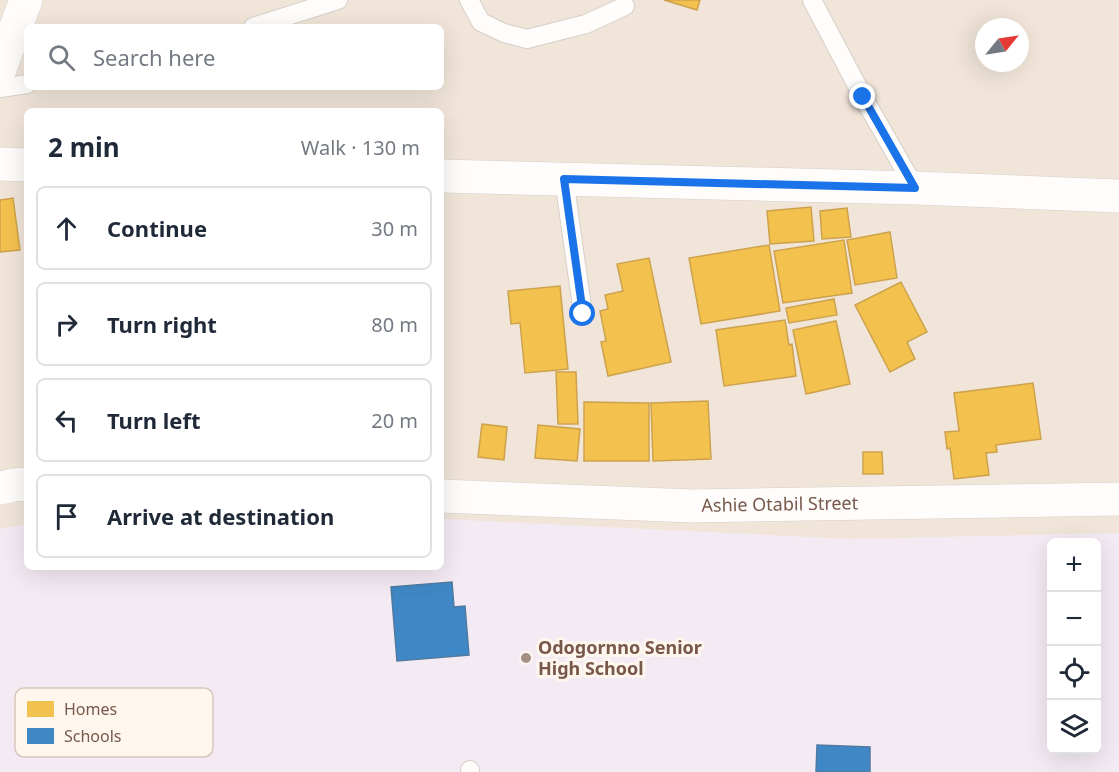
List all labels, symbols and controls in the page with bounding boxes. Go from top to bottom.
north arrow [975,18,1029,72]
search box [24,24,444,90]
icon: search [45,41,78,74]
text: Search here [93,42,215,72]
route end [849,83,875,109]
text: 2 min [48,129,120,165]
text: Walk · 130 m [301,134,420,161]
icon: ahead [50,212,83,245]
text: Continue [107,213,207,243]
text: 30 m [371,215,418,242]
route start [569,300,595,326]
icon: right [50,308,83,341]
text: Turn right [107,309,217,339]
text: 80 m [371,311,418,338]
icon: left [50,404,83,437]
text: Turn left [107,405,201,435]
text: 20 m [371,407,418,434]
street label: Ashie Otabil Street [701,490,859,517]
icon: arrive [50,500,83,533]
text: Arrive at destination [107,501,334,531]
map controls [1047,538,1101,754]
button: + [1047,538,1101,592]
button: − [1047,592,1101,646]
place label: Odogornno Senior High School [538,635,702,680]
button: locate [1047,646,1101,700]
marker: Odogornno Senior High School [519,651,533,665]
legend [15,688,213,757]
text: Homes [64,698,117,720]
button: layers [1047,700,1101,754]
text: Schools [64,725,122,747]

